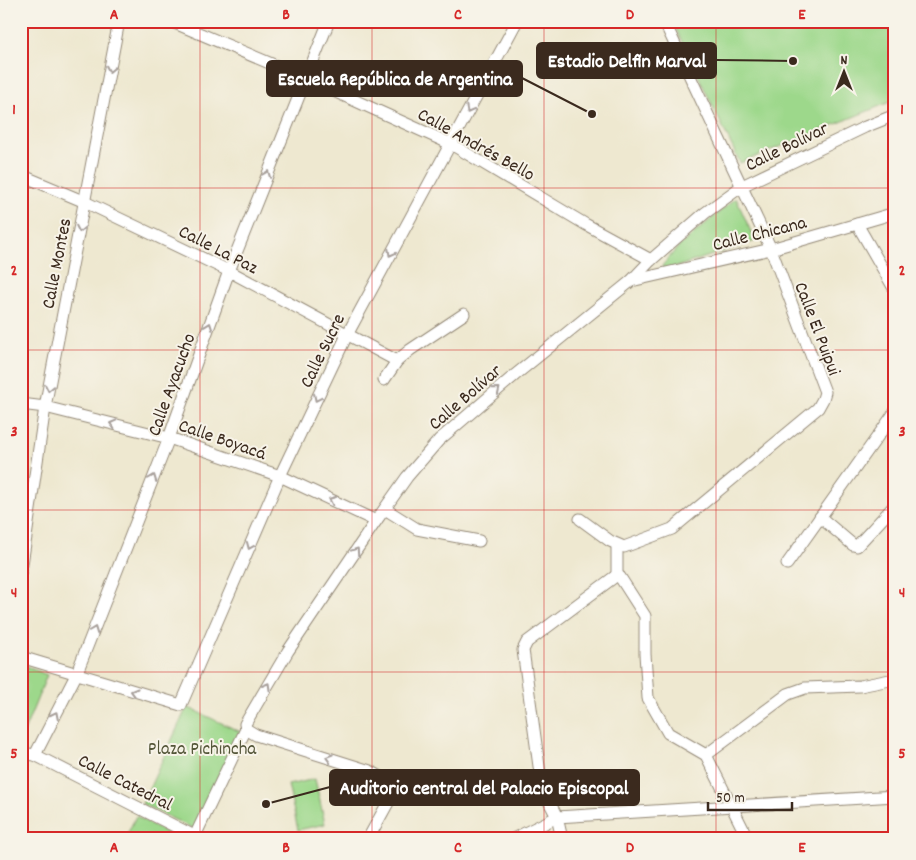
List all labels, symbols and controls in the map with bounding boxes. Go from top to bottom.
text: A [110,4,119,27]
text: B [282,4,290,27]
text: C [454,4,462,27]
text: D [626,4,635,27]
text: E [798,4,806,27]
callout: Estadio Delfin Marval [537,43,716,78]
north arrow [818,48,868,98]
text: Estadio Delfin Marval [548,49,707,77]
text: N [841,51,848,71]
callout: Escuela República de Argentina [267,61,522,96]
one-way arrow [106,65,116,74]
text: Escuela República de Argentina [278,67,513,95]
text: 1 [12,99,16,122]
text: 1 [900,99,904,122]
street label: Calle Andrés Bello [412,103,539,190]
one-way arrow [465,105,475,114]
street label: Calle Bolívar [741,116,834,180]
one-way arrow [261,170,271,179]
street label: Calle Chicana [710,210,811,260]
street label: Calle Montes [36,216,80,311]
street label: Calle La Paz [173,220,262,283]
one-way arrow [75,224,86,233]
one-way arrow [388,248,398,257]
text: 2 [11,260,18,283]
text: 2 [899,260,906,283]
street label: Calle El Puipui [786,279,846,380]
street label: Calle Sucre [295,310,354,393]
one-way arrow [203,322,213,331]
street label: Calle Ayacucho [142,330,204,440]
street label: Calle Bolívar [424,359,509,438]
one-way arrow [44,384,54,393]
one-way arrow [491,388,500,396]
one-way arrow [313,393,323,402]
street label: Calle Boyacá [174,414,270,469]
one-way arrow [108,419,117,430]
text: 3 [10,421,18,444]
text: 3 [898,421,906,444]
one-way arrow [147,474,157,483]
one-way arrow [328,496,337,507]
one-way arrow [245,541,256,550]
one-way arrow [350,547,359,556]
text: 4 [11,582,17,605]
text: 4 [899,582,905,605]
one-way arrow [88,626,98,634]
one-way arrow [260,683,270,692]
one-way arrow [130,687,139,697]
one-way arrow [49,711,60,720]
park label: Plaza Pichincha [148,737,257,764]
text: 5 [10,743,18,766]
text: 5 [898,743,906,766]
street label: Calle Catedral [72,749,177,820]
one-way arrow [326,754,334,764]
callout: Auditorio central del Palacio Episcopal [330,770,639,805]
text: Auditorio central del Palacio Episcopal [340,776,629,804]
scale bar [708,780,792,812]
text: 50 m [716,788,745,810]
text: A [110,837,119,860]
text: B [282,837,290,860]
text: C [454,837,462,860]
text: D [626,837,635,860]
text: E [798,837,806,860]

